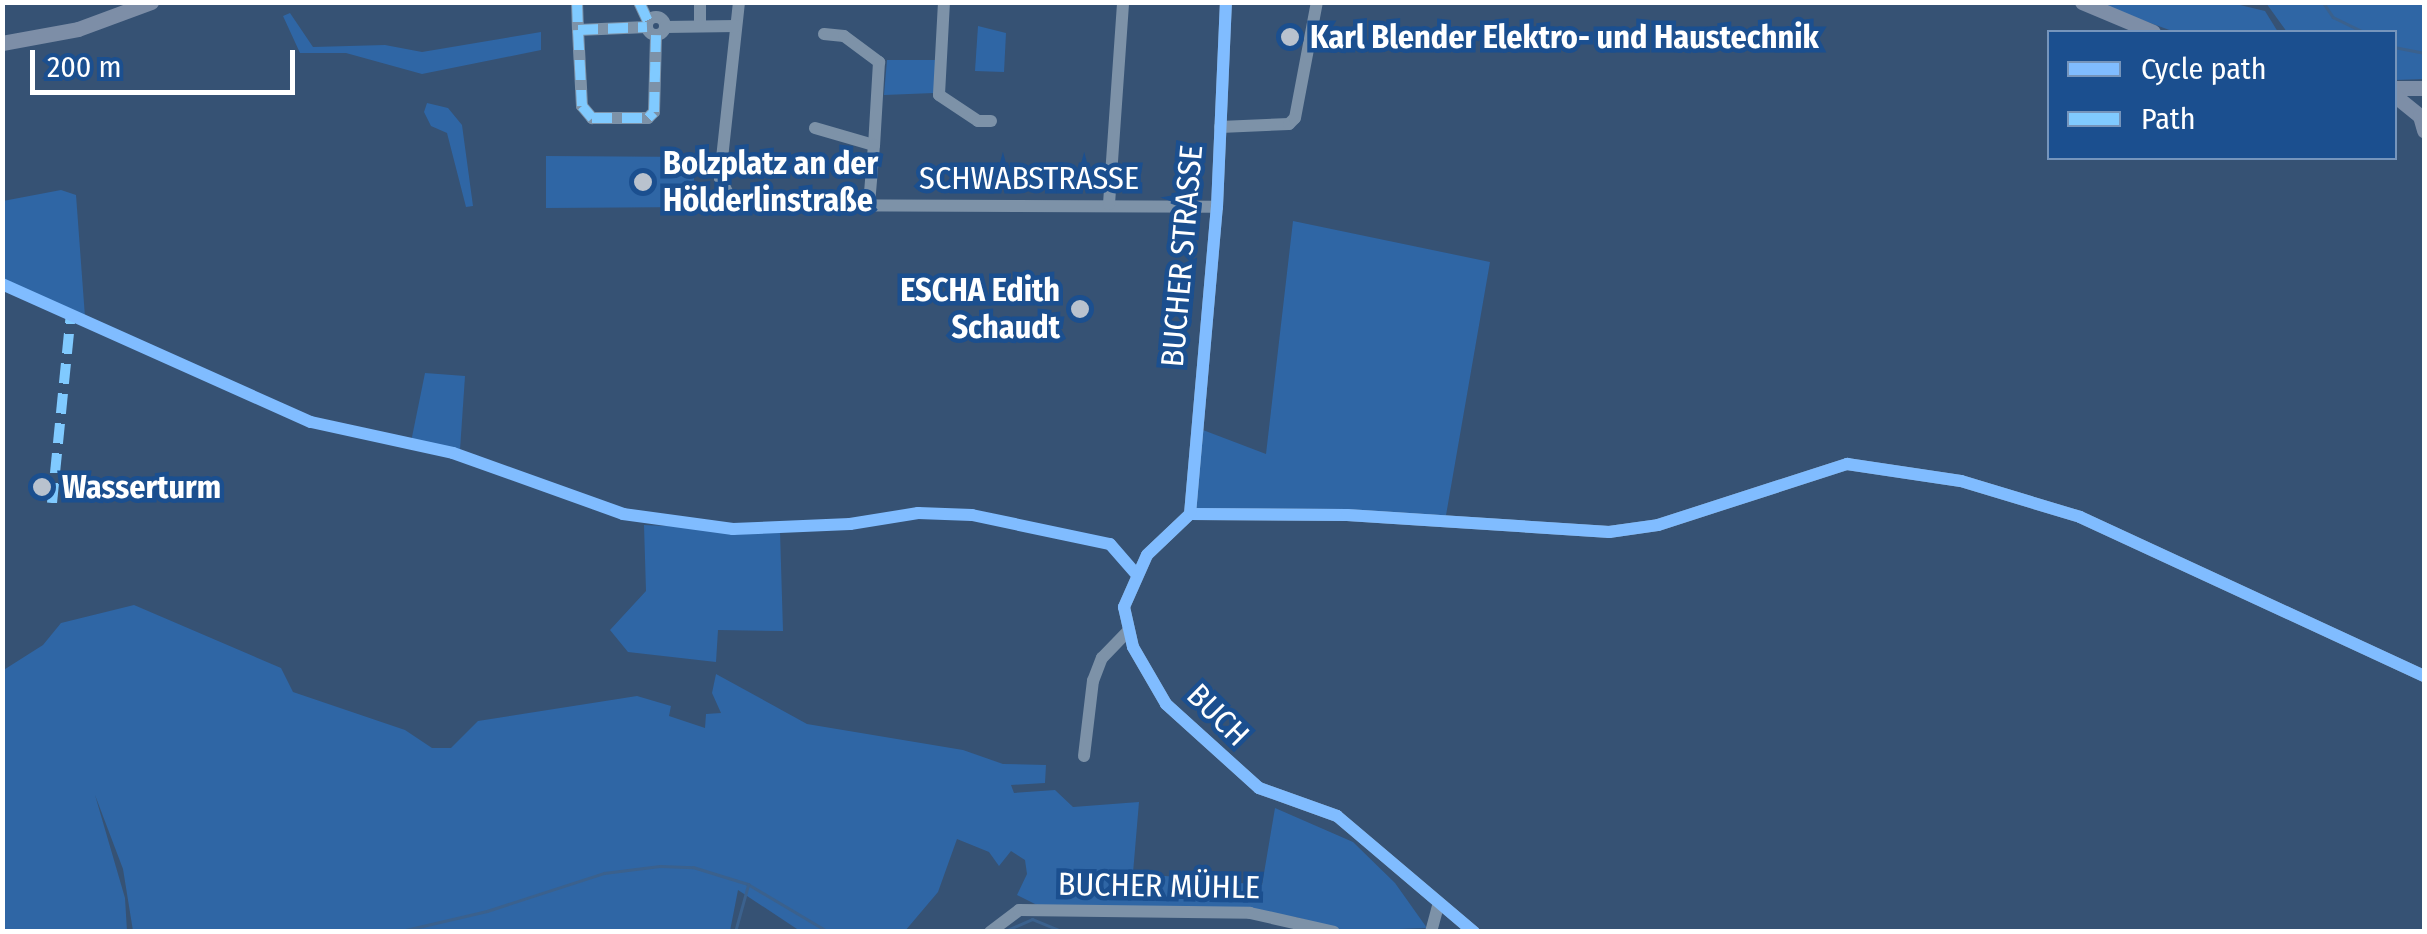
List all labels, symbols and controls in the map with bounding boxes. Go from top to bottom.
place label: Karl Blender Elektro- und Haustechnik [1310,18,1819,56]
marker: Karl Blender Elektro- und Haustechnik [1279,26,1301,48]
scale bar [35,30,300,92]
legend [2047,30,2397,160]
text: 200 m [47,49,122,85]
text: Cycle path [2141,51,2267,87]
text: Path [2141,101,2195,137]
street label: BUCHER STRASSE [1153,143,1211,369]
place label: Bolzplatz an der Hölderlinstraße [663,145,878,220]
street label: SCHWABSTRASSE [919,159,1139,197]
marker: Bolzplatz an der Hölderlinstraße [632,171,654,193]
place label: ESCHA Edith Schaudt [900,272,1060,347]
marker: ESCHA Edith Schaudt [1069,298,1091,320]
place label: Wasserturm [62,468,221,506]
marker: Wasserturm [31,476,53,498]
street label: BUCH [1179,676,1257,754]
street label: BUCHER MÜHLE [1058,865,1260,907]

